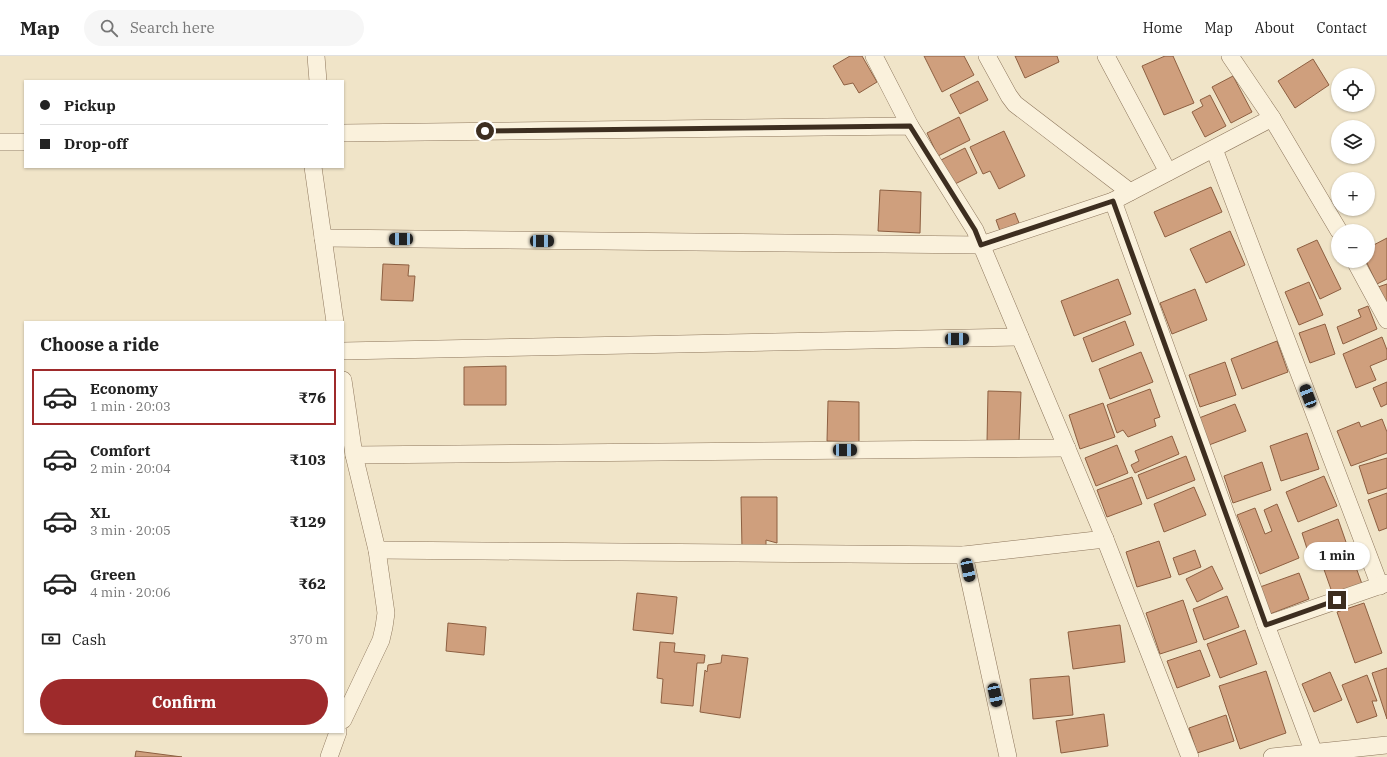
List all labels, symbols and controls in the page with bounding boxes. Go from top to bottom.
search box [84,10,364,46]
text: Map [20,16,60,40]
icon: search [98,17,120,39]
text: Search here [130,18,214,37]
text: Home [1143,19,1182,37]
text: Map [1204,19,1233,37]
text: About [1255,19,1294,37]
text: Contact [1316,19,1367,37]
map controls [1331,68,1375,268]
button: locate [1331,68,1375,112]
text: Pickup [64,96,116,115]
button: layers [1331,120,1375,164]
route start [476,122,494,140]
text: Drop-off [64,134,128,153]
button: + [1331,172,1375,216]
button: − [1331,224,1375,268]
car [389,233,413,245]
car [530,235,554,247]
text: Choose a ride [40,333,159,356]
car [945,333,969,345]
icon: car [42,379,78,415]
text: Economy [90,379,158,398]
car [1298,383,1318,409]
text: ₹76 [298,388,326,407]
text: 1 min · 20:03 [90,398,171,415]
icon: car [42,441,78,477]
text: Comfort [90,441,150,460]
car [833,444,857,456]
text: ₹103 [289,450,326,469]
text: 2 min · 20:04 [90,460,171,477]
icon: car [42,503,78,539]
text: XL [90,503,110,522]
text: ₹129 [289,512,326,531]
text: 3 min · 20:05 [90,522,171,539]
callout: 1 min [1304,542,1370,570]
text: 1 min [1319,547,1355,564]
car [960,557,976,583]
icon: car [42,565,78,601]
text: Green [90,565,136,584]
text: ₹62 [298,574,326,593]
text: 4 min · 20:06 [90,584,171,601]
route end [1328,591,1346,609]
icon: cash [40,628,62,650]
text: Cash [72,630,106,649]
text: 370 m [289,631,328,648]
button: Confirm [40,679,328,725]
car [987,682,1003,708]

